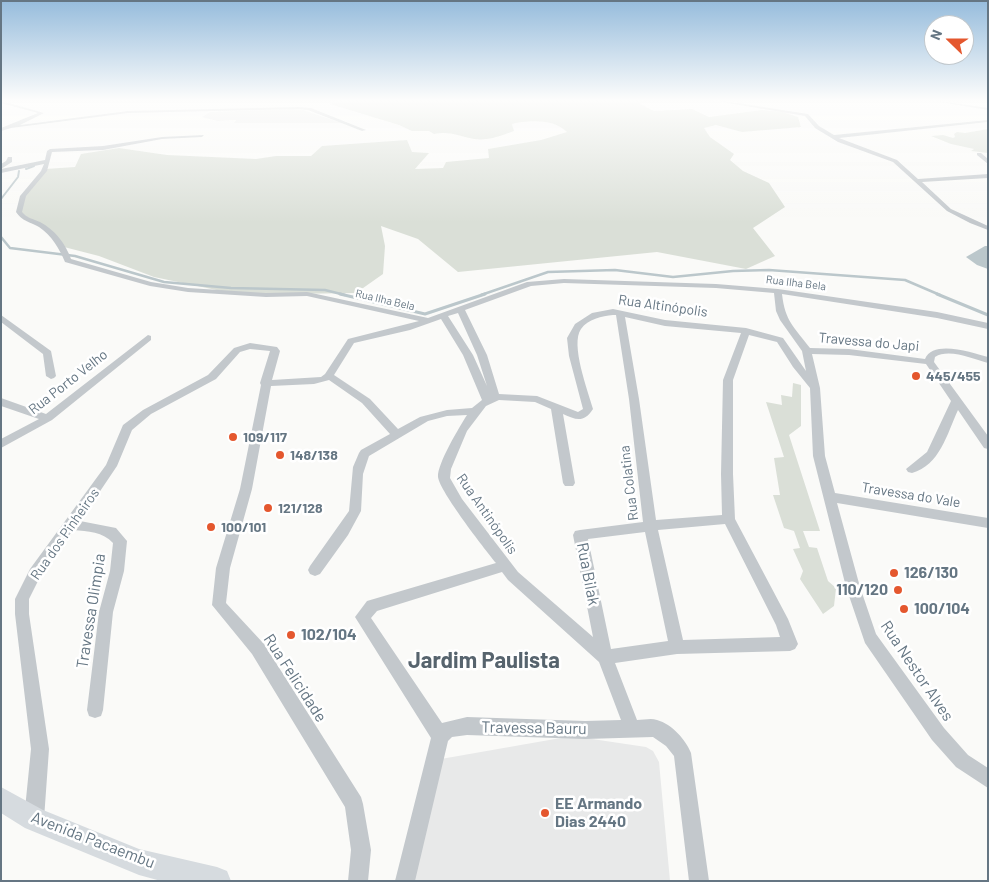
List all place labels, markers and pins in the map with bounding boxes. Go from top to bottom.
place label: 445/455 [926,368,981,384]
marker: 445/455 [910,370,922,382]
place label: 109/117 [243,429,287,445]
marker: 109/117 [227,431,239,443]
place label: 148/138 [290,447,338,463]
marker: 148/138 [274,449,286,461]
place label: 121/128 [278,500,323,516]
marker: 121/128 [262,502,274,514]
place label: 100/101 [221,519,266,535]
marker: 100/101 [205,521,217,533]
place label: 126/130 [904,563,958,583]
marker: 126/130 [888,567,900,579]
place label: 110/120 [836,580,888,600]
marker: 110/120 [892,584,904,596]
place label: 100/104 [914,599,970,619]
marker: 100/104 [898,603,910,615]
place label: 102/104 [301,625,357,645]
marker: 102/104 [285,629,297,641]
place label: EE Armando Dias 2440 [555,794,642,832]
marker: EE Armando Dias 2440 [539,807,551,819]

